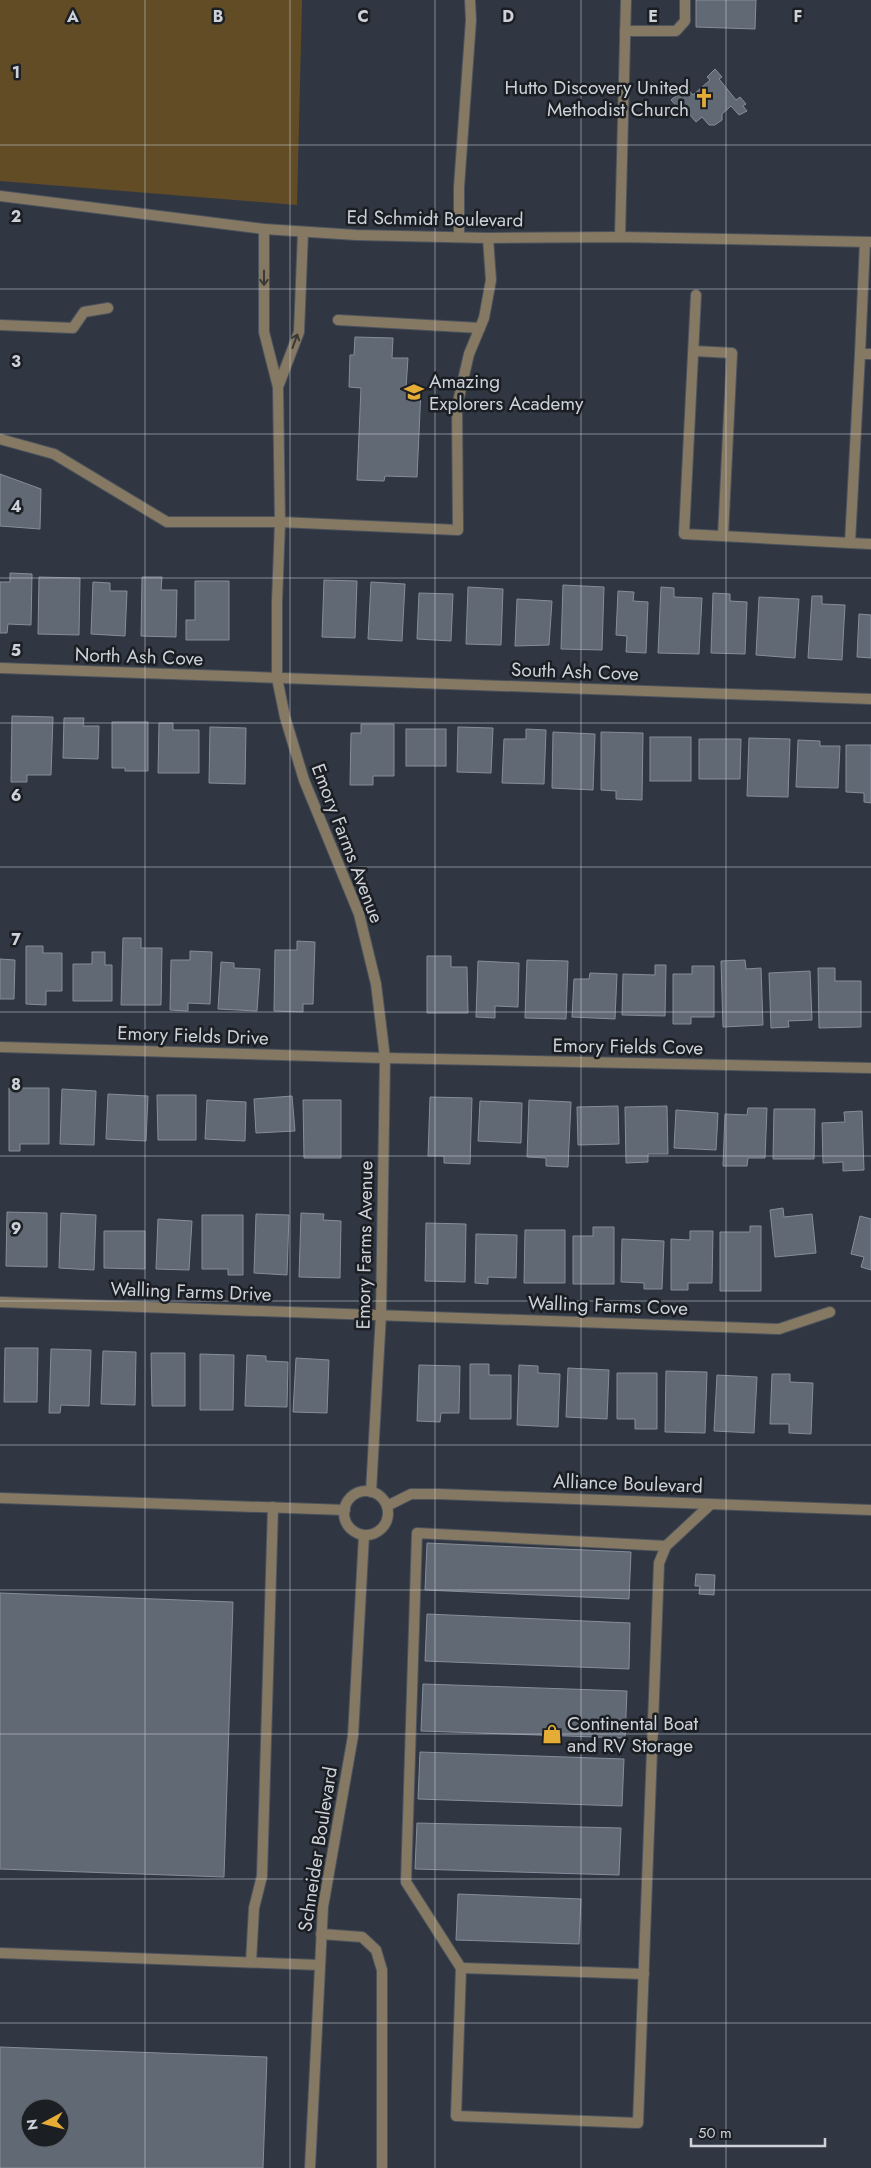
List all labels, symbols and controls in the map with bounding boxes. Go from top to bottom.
text: A [66,5,79,28]
text: B [213,5,223,28]
text: C [357,5,369,28]
text: D [502,5,514,28]
text: E [648,5,658,28]
text: F [794,5,802,28]
text: 1 [12,61,20,84]
place label: Hutto Discovery United Methodist Church [505,74,689,123]
church icon: Hutto Discovery United Methodist Church [693,87,715,109]
street label: Ed Schmidt Boulevard [346,203,524,234]
text: 2 [11,205,21,228]
one-way arrow [259,270,269,286]
one-way arrow [291,334,300,350]
text: 3 [11,350,21,373]
place label: Amazing Explorers Academy [429,368,584,417]
school or university icon: Amazing Explorers Academy [403,381,425,403]
text: 4 [10,495,22,518]
text: 5 [11,639,21,662]
street label: North Ash Cove [74,641,204,672]
street label: South Ash Cove [511,656,640,687]
street label: Emory Farms Avenue [305,760,390,927]
text: 6 [11,784,21,807]
text: 7 [11,928,21,951]
street label: Emory Fields Drive [117,1019,270,1052]
street label: Emory Fields Cove [552,1032,704,1061]
text: 8 [11,1073,21,1096]
street label: Emory Farms Avenue [350,1160,379,1330]
text: 9 [11,1217,21,1240]
street label: Walling Farms Drive [110,1275,272,1308]
street label: Walling Farms Cove [528,1289,689,1322]
street label: Alliance Boulevard [553,1467,703,1500]
place label: Continental Boat and RV Storage [567,1710,698,1759]
shop icon: Continental Boat and RV Storage [541,1723,563,1745]
street label: Schneider Boulevard [291,1765,344,1934]
north arrow [20,2098,70,2148]
scale bar [691,2116,825,2148]
text: N [21,2118,43,2131]
text: 50 m [698,2122,732,2144]

